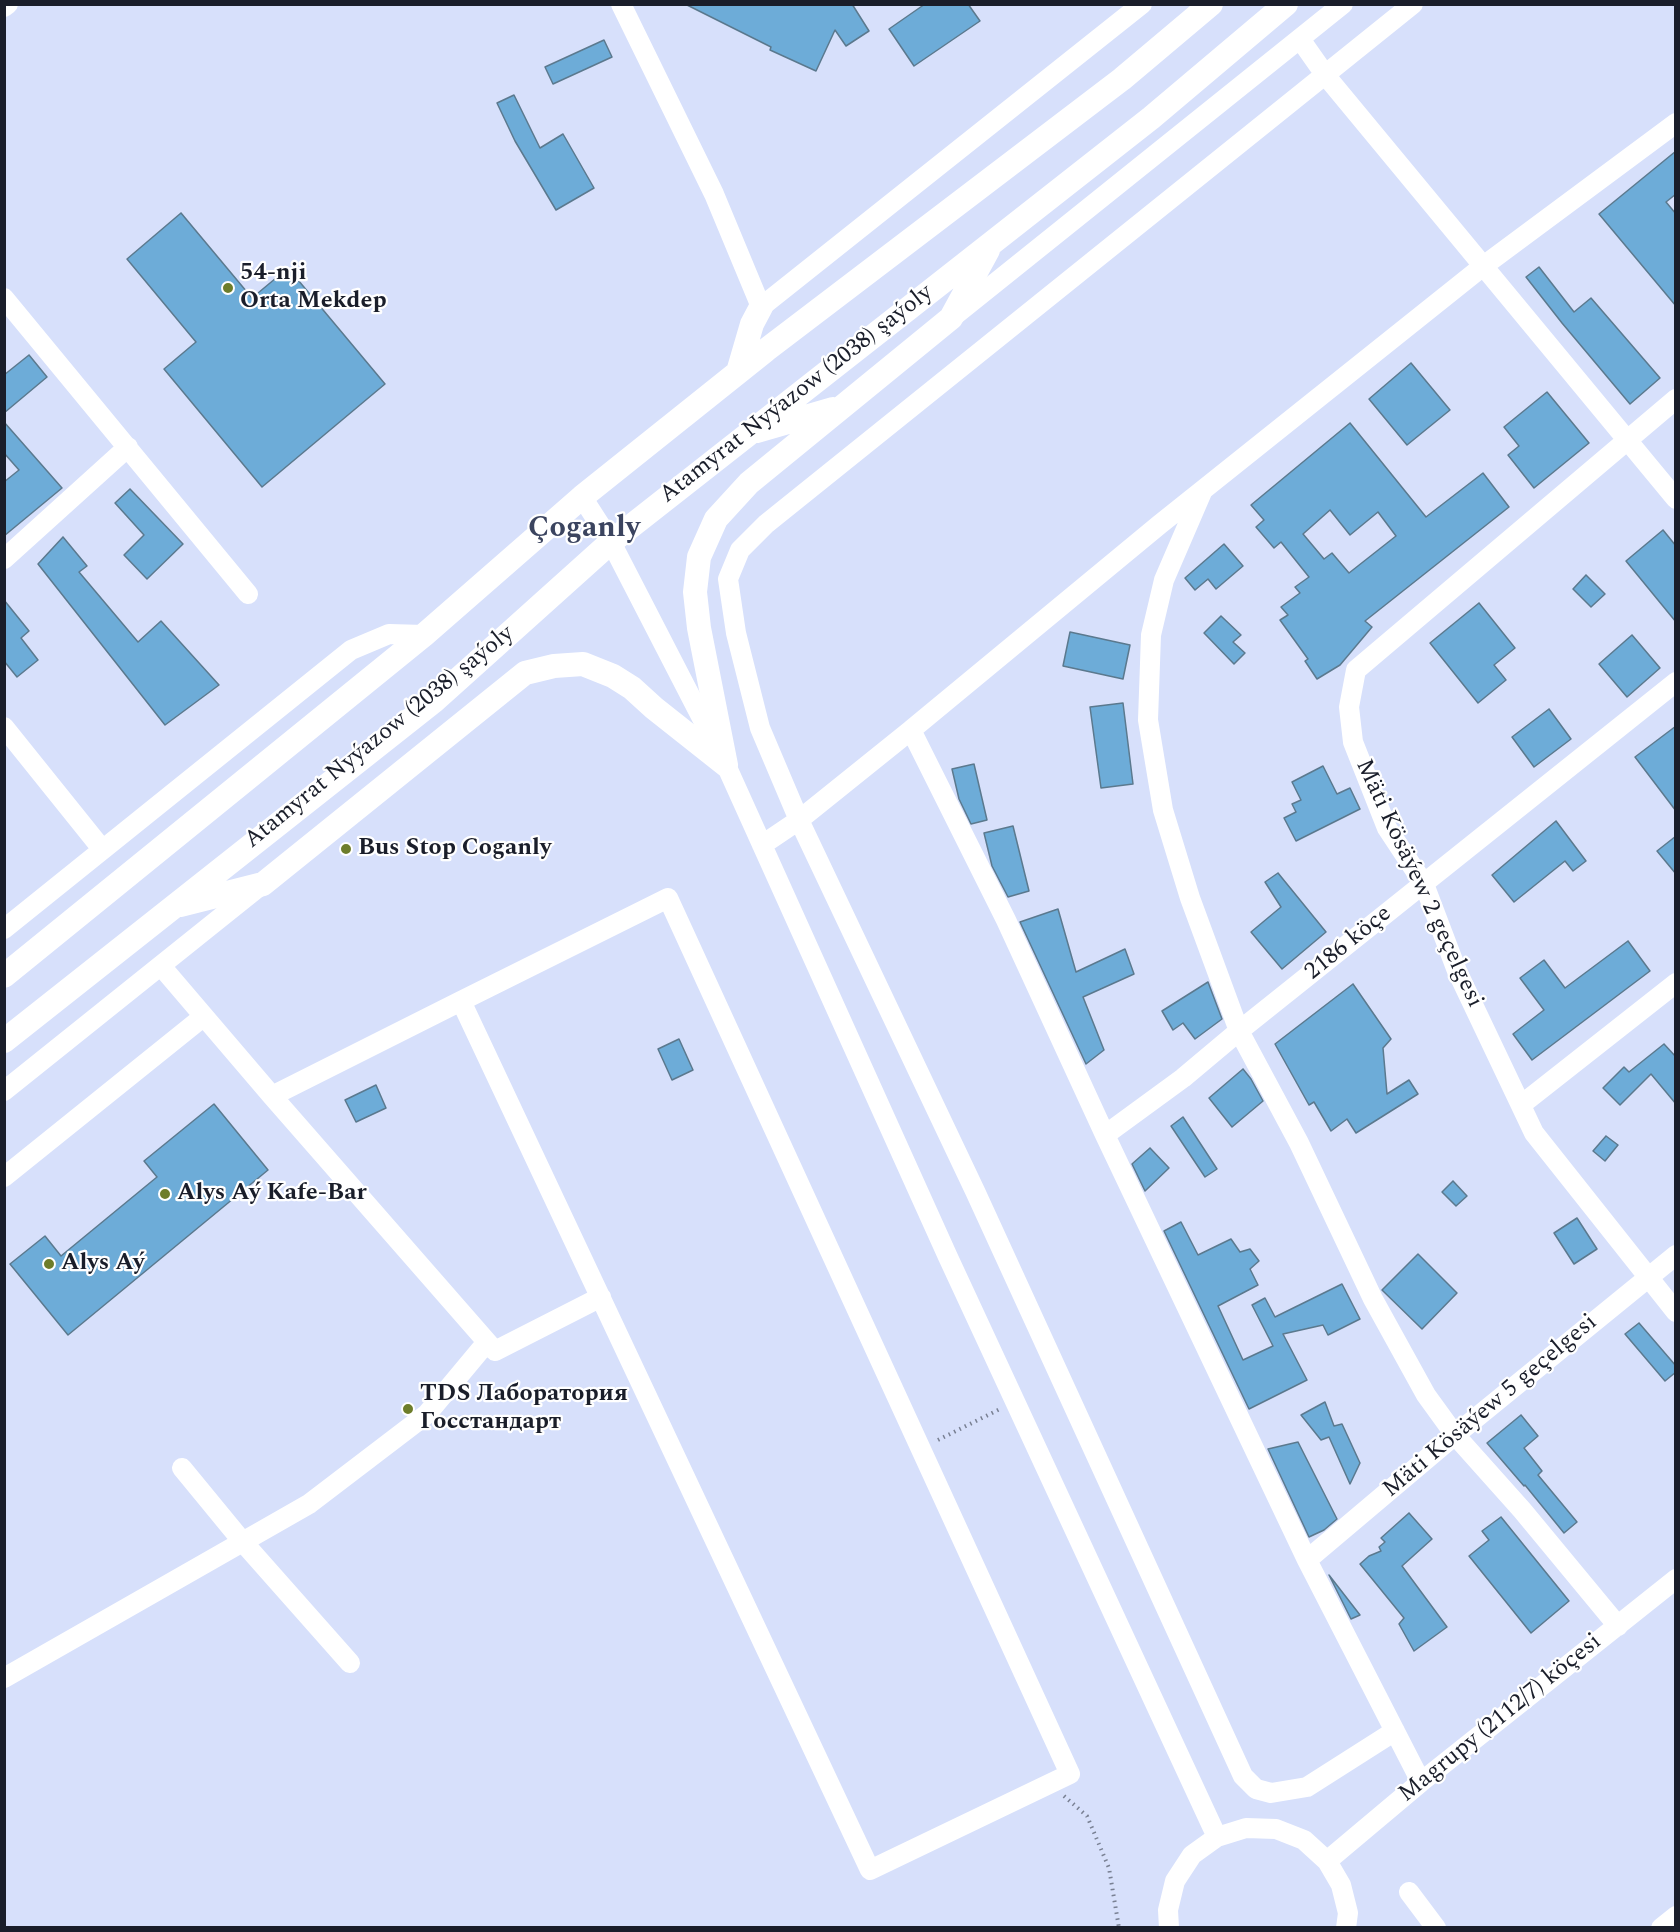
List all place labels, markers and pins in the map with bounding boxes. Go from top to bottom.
place label: 54-nji Orta Mekdep [240,260,387,316]
marker: 54-nji Orta Mekdep [221,281,235,295]
place label: Bus Stop Coganly [358,835,551,863]
marker: Bus Stop Coganly [339,842,353,856]
place label: Alys Aý Kafe-Bar [177,1180,367,1208]
marker: Alys Aý Kafe-Bar [158,1187,172,1201]
place label: Alys Aý [61,1250,144,1278]
marker: Alys Aý [42,1257,56,1271]
place label: TDS Лаборатория Госстандарт [420,1381,628,1437]
marker: TDS Лаборатория Госстандарт [401,1402,415,1416]

